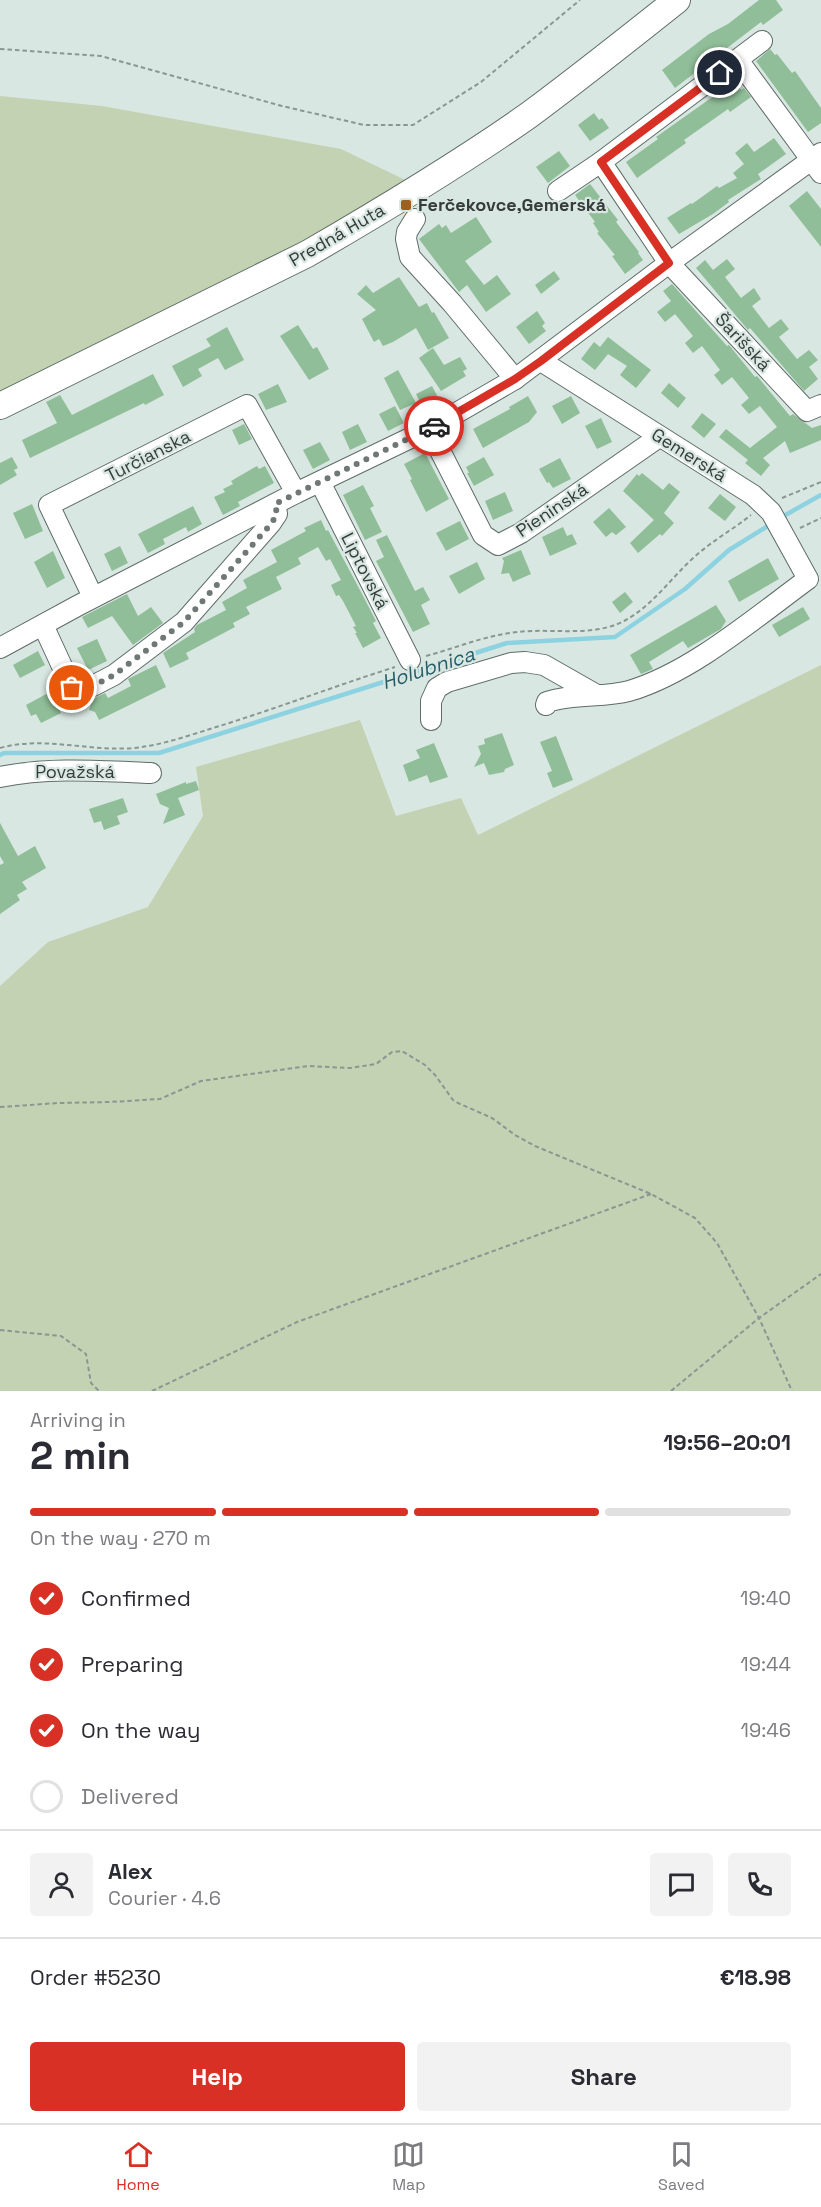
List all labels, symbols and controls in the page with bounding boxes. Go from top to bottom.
pin [694,47,745,98]
icon: home [703,56,736,89]
place label: Ferčekovce,Gemerská [418,193,607,216]
street label: Predná Huta [285,198,389,271]
marker: Ferčekovce,Gemerská [399,198,413,212]
street label: Šarišská [711,308,776,376]
courier [404,396,464,456]
icon: car [418,410,451,443]
street label: Gemerská [647,422,731,487]
street label: Turčianska [101,424,194,487]
street label: Pieninská [511,477,592,542]
street label: Liptovská [336,529,395,613]
water label: Holubnica [378,641,478,695]
pin [46,662,97,713]
icon: bag [55,671,88,704]
street label: Považská [35,760,115,783]
text: Arriving in [30,1407,126,1433]
text: 19:56–20:01 [663,1428,791,1456]
text: 2 min [30,1431,131,1480]
text: On the way · 270 m [30,1525,211,1551]
icon: check [30,1582,63,1615]
text: Confirmed [81,1584,191,1612]
text: 19:40 [740,1585,791,1611]
icon: check [30,1648,63,1681]
text: Preparing [81,1650,183,1678]
text: 19:44 [740,1651,791,1677]
icon: check [30,1714,63,1747]
text: On the way [81,1716,200,1744]
text: 19:46 [741,1717,791,1743]
text: Delivered [81,1782,179,1810]
button: person [30,1853,93,1916]
button: chat [650,1853,713,1916]
button: phone [728,1853,791,1916]
text: Alex [108,1857,153,1885]
text: Courier · 4.6 [108,1885,221,1911]
text: Order #5230 [30,1963,161,1991]
text: €18.98 [720,1963,791,1991]
button: Help [30,2042,405,2111]
button: Share [417,2042,791,2111]
tab: Home [116,2138,160,2195]
tab: Map [392,2138,426,2195]
tab: Saved [658,2138,705,2195]

